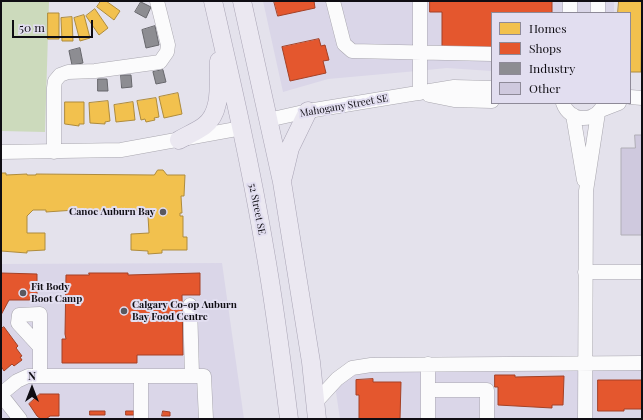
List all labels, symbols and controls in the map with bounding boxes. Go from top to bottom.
scale bar [14,12,95,38]
legend [491,12,631,104]
text: 50 m [19,19,45,35]
text: Homes [529,20,567,36]
text: Shops [529,40,561,56]
text: Industry [529,60,575,76]
text: Other [529,80,561,96]
street label: Mahogany Street SE [299,92,389,120]
street label: 52 Street SE [246,182,268,236]
place label: Canoe Auburn Bay [69,206,155,218]
marker: Canoe Auburn Bay [158,207,168,217]
place label: Fit Body Boot Camp [31,281,82,304]
marker: Fit Body Boot Camp [18,288,28,298]
place label: Calgary Co-op Auburn Bay Food Centre [132,299,237,322]
marker: Calgary Co-op Auburn Bay Food Centre [119,306,129,316]
north arrow [12,368,52,408]
text: N [28,368,36,383]

